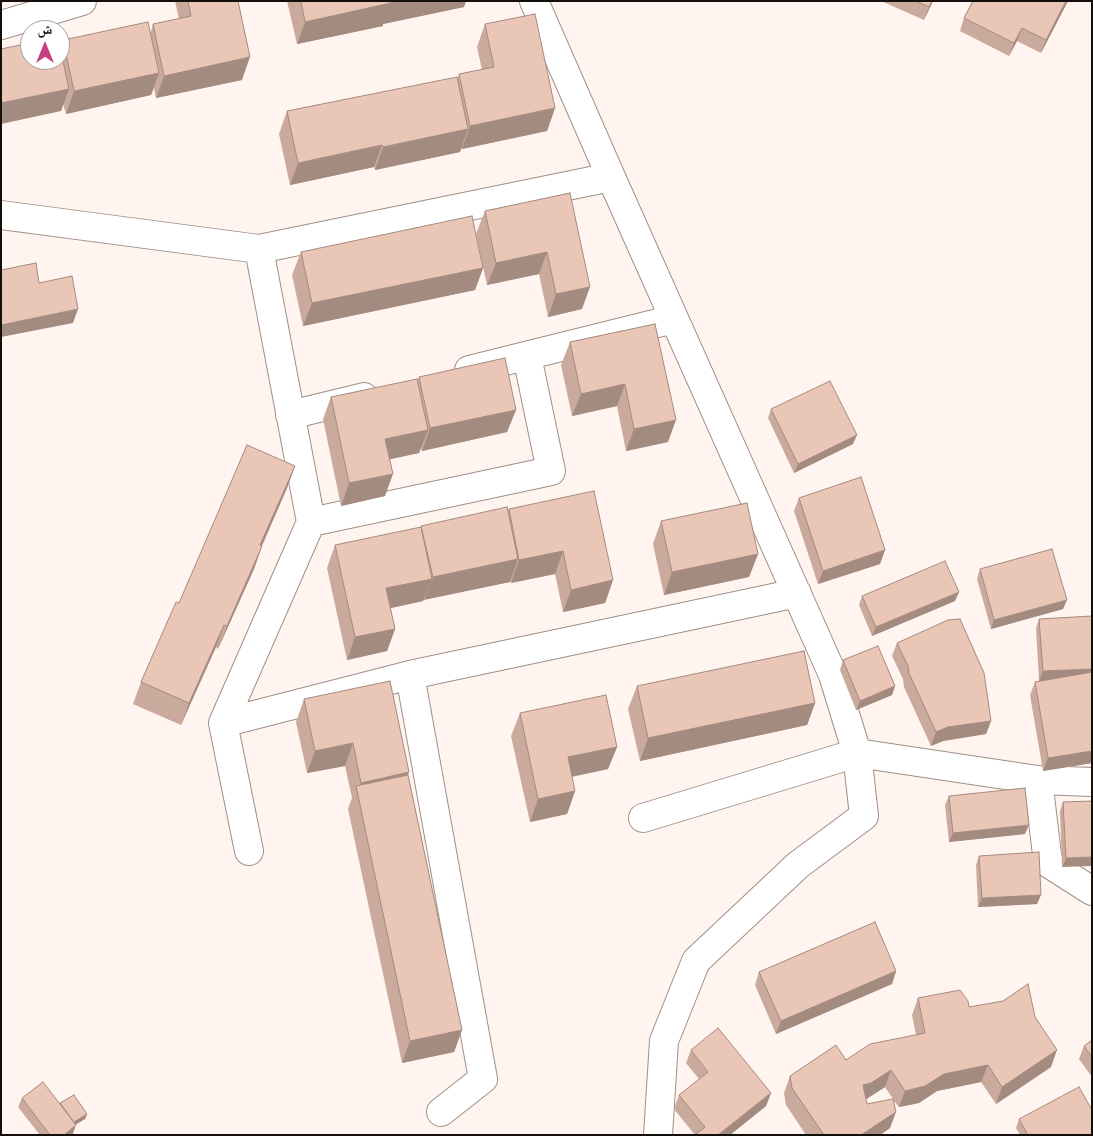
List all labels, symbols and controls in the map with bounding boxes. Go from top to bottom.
north arrow [20,20,70,70]
text: ش [38,22,52,39]

